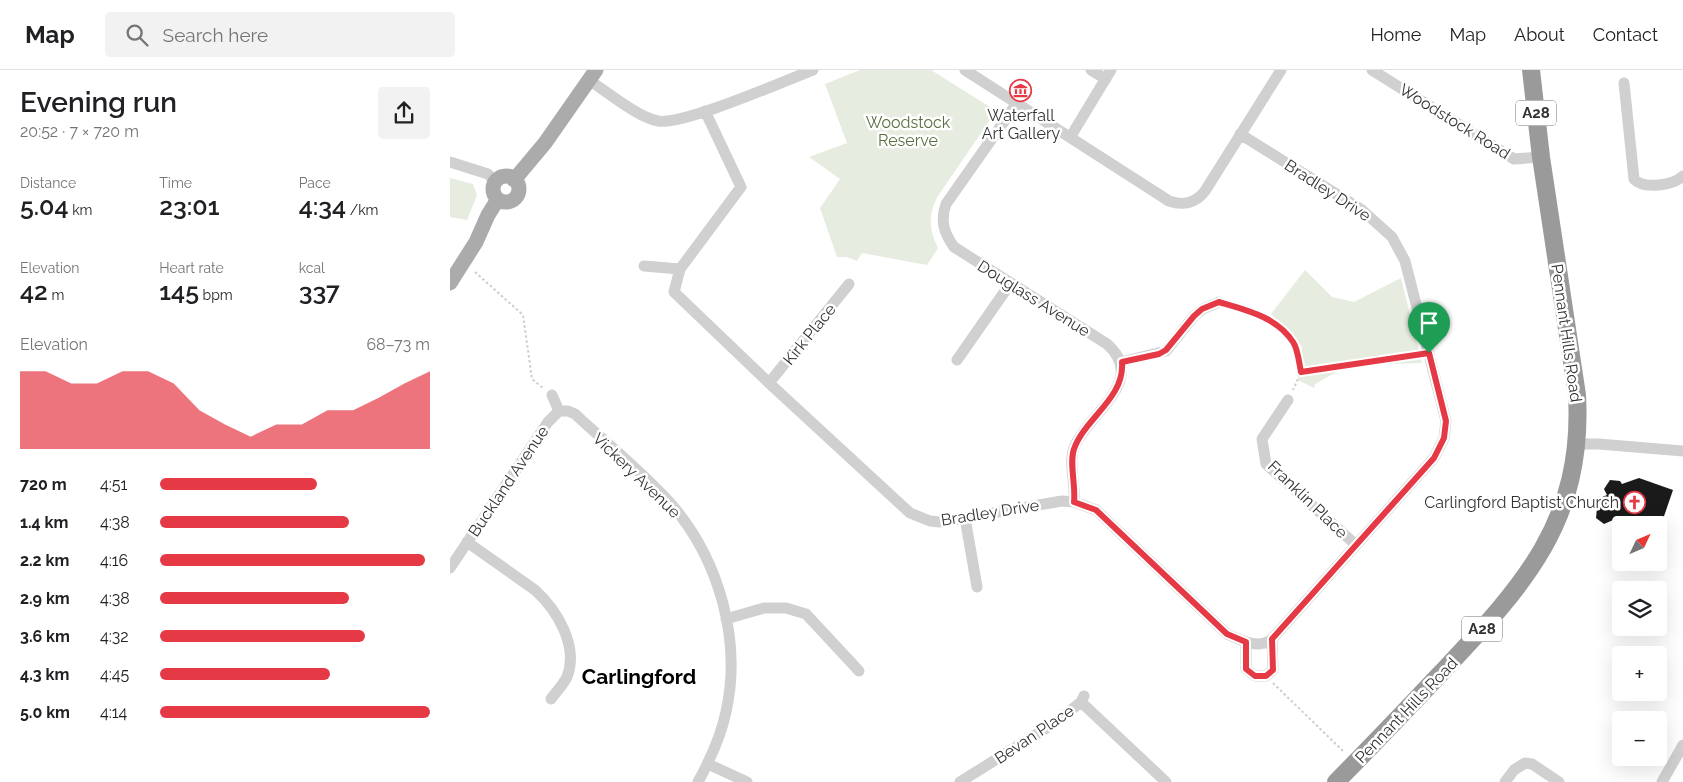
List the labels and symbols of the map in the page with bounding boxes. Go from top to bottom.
museum icon: Waterfall Art Gallery [1009,79,1033,103]
street label: Woodstock Road [1396,80,1514,163]
road number: A28 [1516,100,1556,126]
place label: Waterfall Art Gallery [982,106,1061,143]
park label: Woodstock Reserve [866,113,951,150]
street label: Bradley Drive [1281,156,1374,225]
street label: Douglass Avenue [974,256,1093,341]
street label: Pennant Hills Road [1547,263,1586,403]
street label: Kirk Place [779,300,840,369]
pin [1408,302,1450,353]
street label: Buckland Avenue [464,422,553,540]
street label: Vickery Avenue [589,429,684,522]
street label: Franklin Place [1264,457,1351,542]
church icon: Carlingford Baptist Church [1623,490,1647,514]
place label: Carlingford Baptist Church [1424,493,1619,512]
street label: Bradley Drive [940,495,1040,530]
north arrow [1612,516,1668,571]
road number: A28 [1462,616,1502,642]
street label: Pennant Hills Road [1351,654,1462,767]
district label: Carlingford [582,664,696,689]
street label: Bevan Place [991,701,1077,768]

